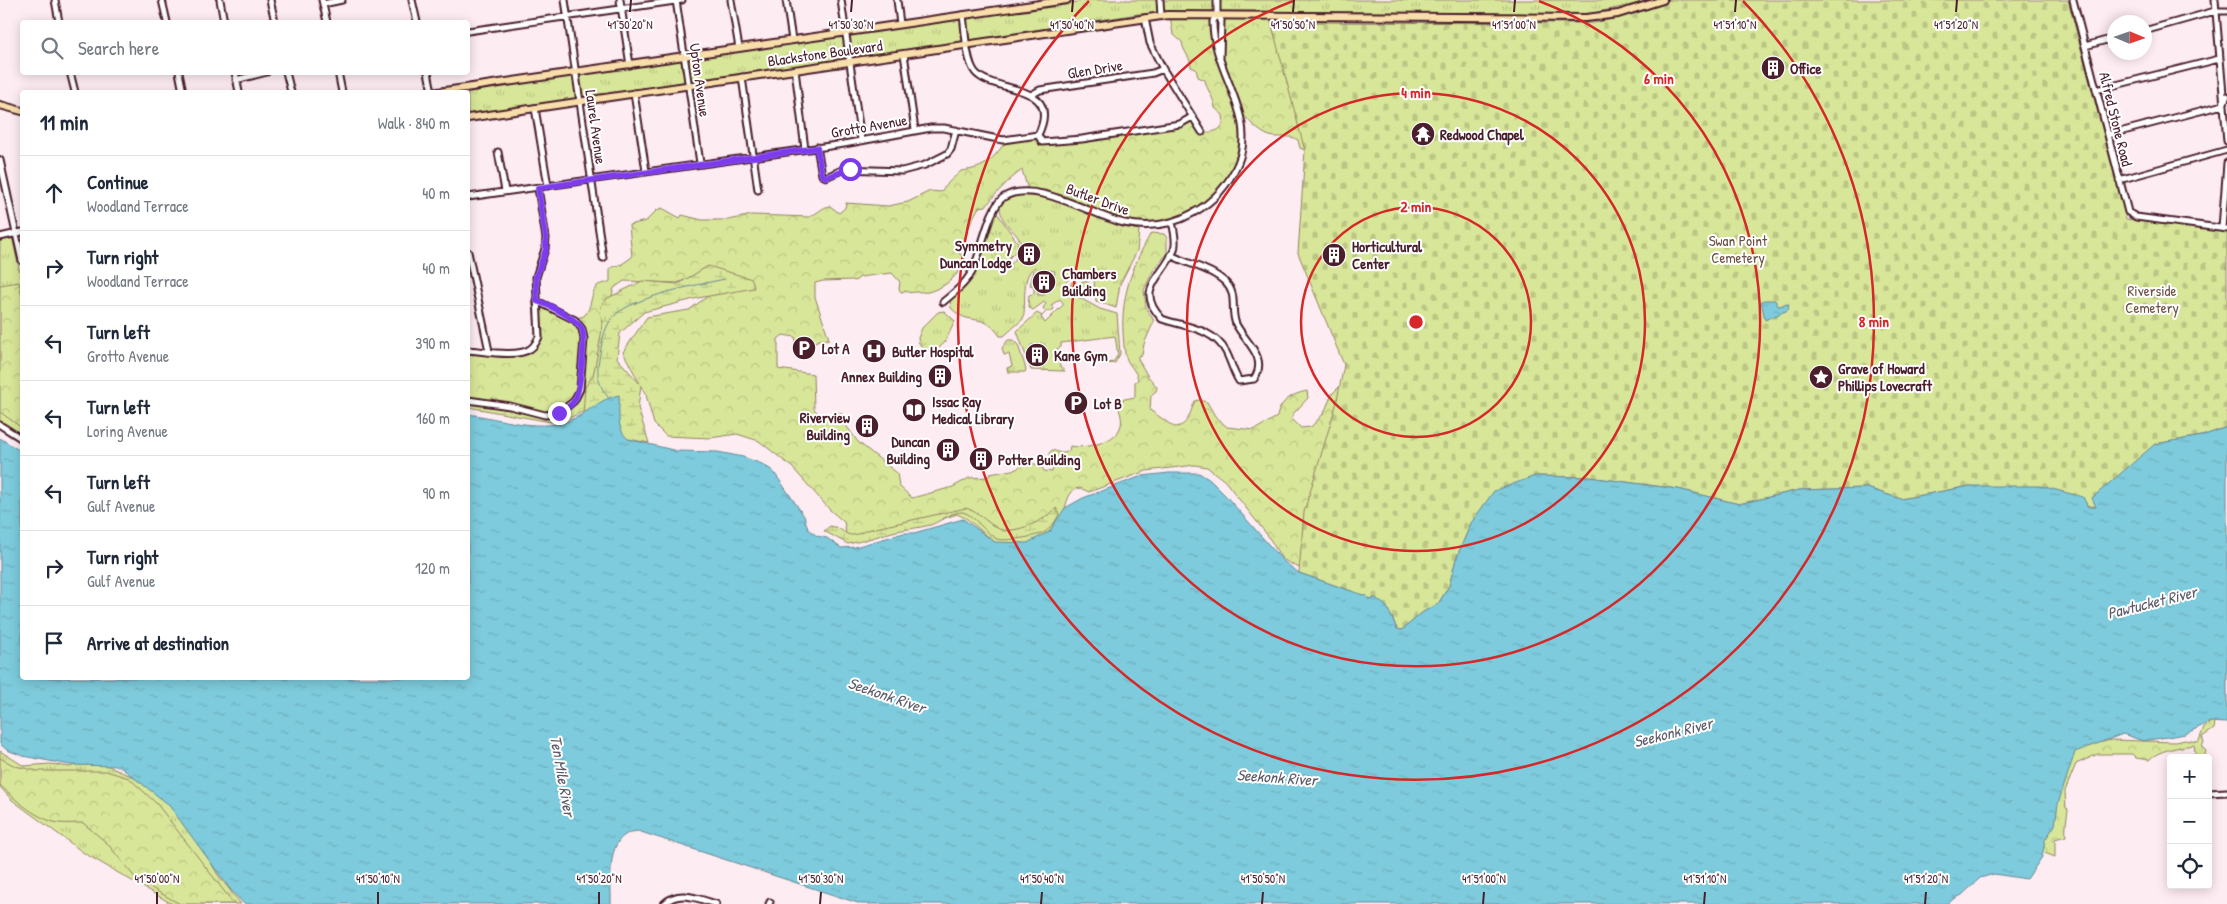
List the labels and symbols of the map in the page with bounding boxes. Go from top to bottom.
north arrow [2107,15,2152,60]
text: 41°50'20"N [607,16,653,33]
text: 41°50'30"N [829,16,873,33]
text: 41°50'40"N [1050,16,1094,33]
text: 41°50'50"N [1271,16,1315,33]
text: 41°51'00"N [1492,16,1536,33]
text: 41°51'10"N [1714,16,1756,33]
text: 41°51'20"N [1934,16,1978,33]
street label: Blackstone Boulevard [766,35,884,71]
street label: Upton Avenue [684,42,716,118]
street label: Glen Drive [1066,54,1124,84]
building icon: Office [1760,55,1786,81]
place label: Office [1790,58,1821,79]
text: 6 min [1644,68,1674,89]
street label: Alfred Stone Road [2094,70,2138,169]
text: 4 min [1401,82,1431,103]
street label: Laurel Avenue [580,89,612,165]
street label: Grotto Avenue [829,109,909,143]
temple icon: Redwood Chapel [1410,121,1436,147]
place label: Redwood Chapel [1440,124,1525,146]
route start [839,158,862,181]
street label: Butler Drive [1063,178,1133,220]
text: 2 min [1401,196,1432,217]
park label: Swan Point Cemetery [1709,230,1768,268]
place label: Symmetry Duncan Lodge [940,235,1013,274]
place label: Horticultural Center [1352,236,1423,274]
building icon: Symmetry Duncan Lodge [1016,241,1042,267]
building icon: Horticultural Center [1321,242,1347,268]
place label: Chambers Building [1062,263,1117,302]
building icon: Chambers Building [1031,269,1057,295]
park label: Riverside Cemetery [2125,280,2179,318]
text: 8 min [1859,311,1889,332]
centre of rings [1407,313,1425,331]
parking icon: Lot A [791,335,817,361]
place label: Lot A [822,338,850,359]
hospital icon: Butler Hospital [861,338,887,364]
place label: Butler Hospital [892,341,975,363]
building icon: Kane Gym [1024,342,1050,368]
place label: Kane Gym [1054,345,1108,367]
place label: Grave of Howard Phillips Lovecraft [1838,358,1933,397]
building icon: Annex Building [927,363,953,389]
place icon: Grave of Howard Phillips Lovecraft [1808,364,1834,390]
place label: Annex Building [841,366,922,388]
parking icon: Lot B [1063,390,1089,416]
place label: Issac Ray Medical Library [932,391,1015,430]
place label: Lot B [1094,393,1122,414]
library icon: Issac Ray Medical Library [901,397,927,423]
route end [548,402,571,425]
place label: Riverview Building [800,407,850,446]
building icon: Riverview Building [854,413,880,439]
place label: Duncan Building [886,431,930,470]
building icon: Duncan Building [935,437,961,463]
building icon: Potter Building [968,446,994,472]
place label: Potter Building [998,449,1081,471]
water label: Pawtucket River [2105,580,2201,624]
water label: Seekonk River [845,671,930,719]
water label: Seekonk River [1631,711,1716,752]
water label: Ten Mile River [545,734,581,820]
water label: Seekonk River [1236,763,1320,791]
text: 41°50'00"N [135,870,179,887]
text: 41°50'10"N [356,870,400,887]
text: 41°50'20"N [576,870,622,887]
text: 41°50'30"N [799,870,843,887]
text: 41°50'40"N [1020,870,1064,887]
text: 41°50'50"N [1241,870,1285,887]
text: 41°51'00"N [1462,870,1506,887]
text: 41°51'10"N [1684,870,1726,887]
text: 41°51'20"N [1904,870,1948,887]

